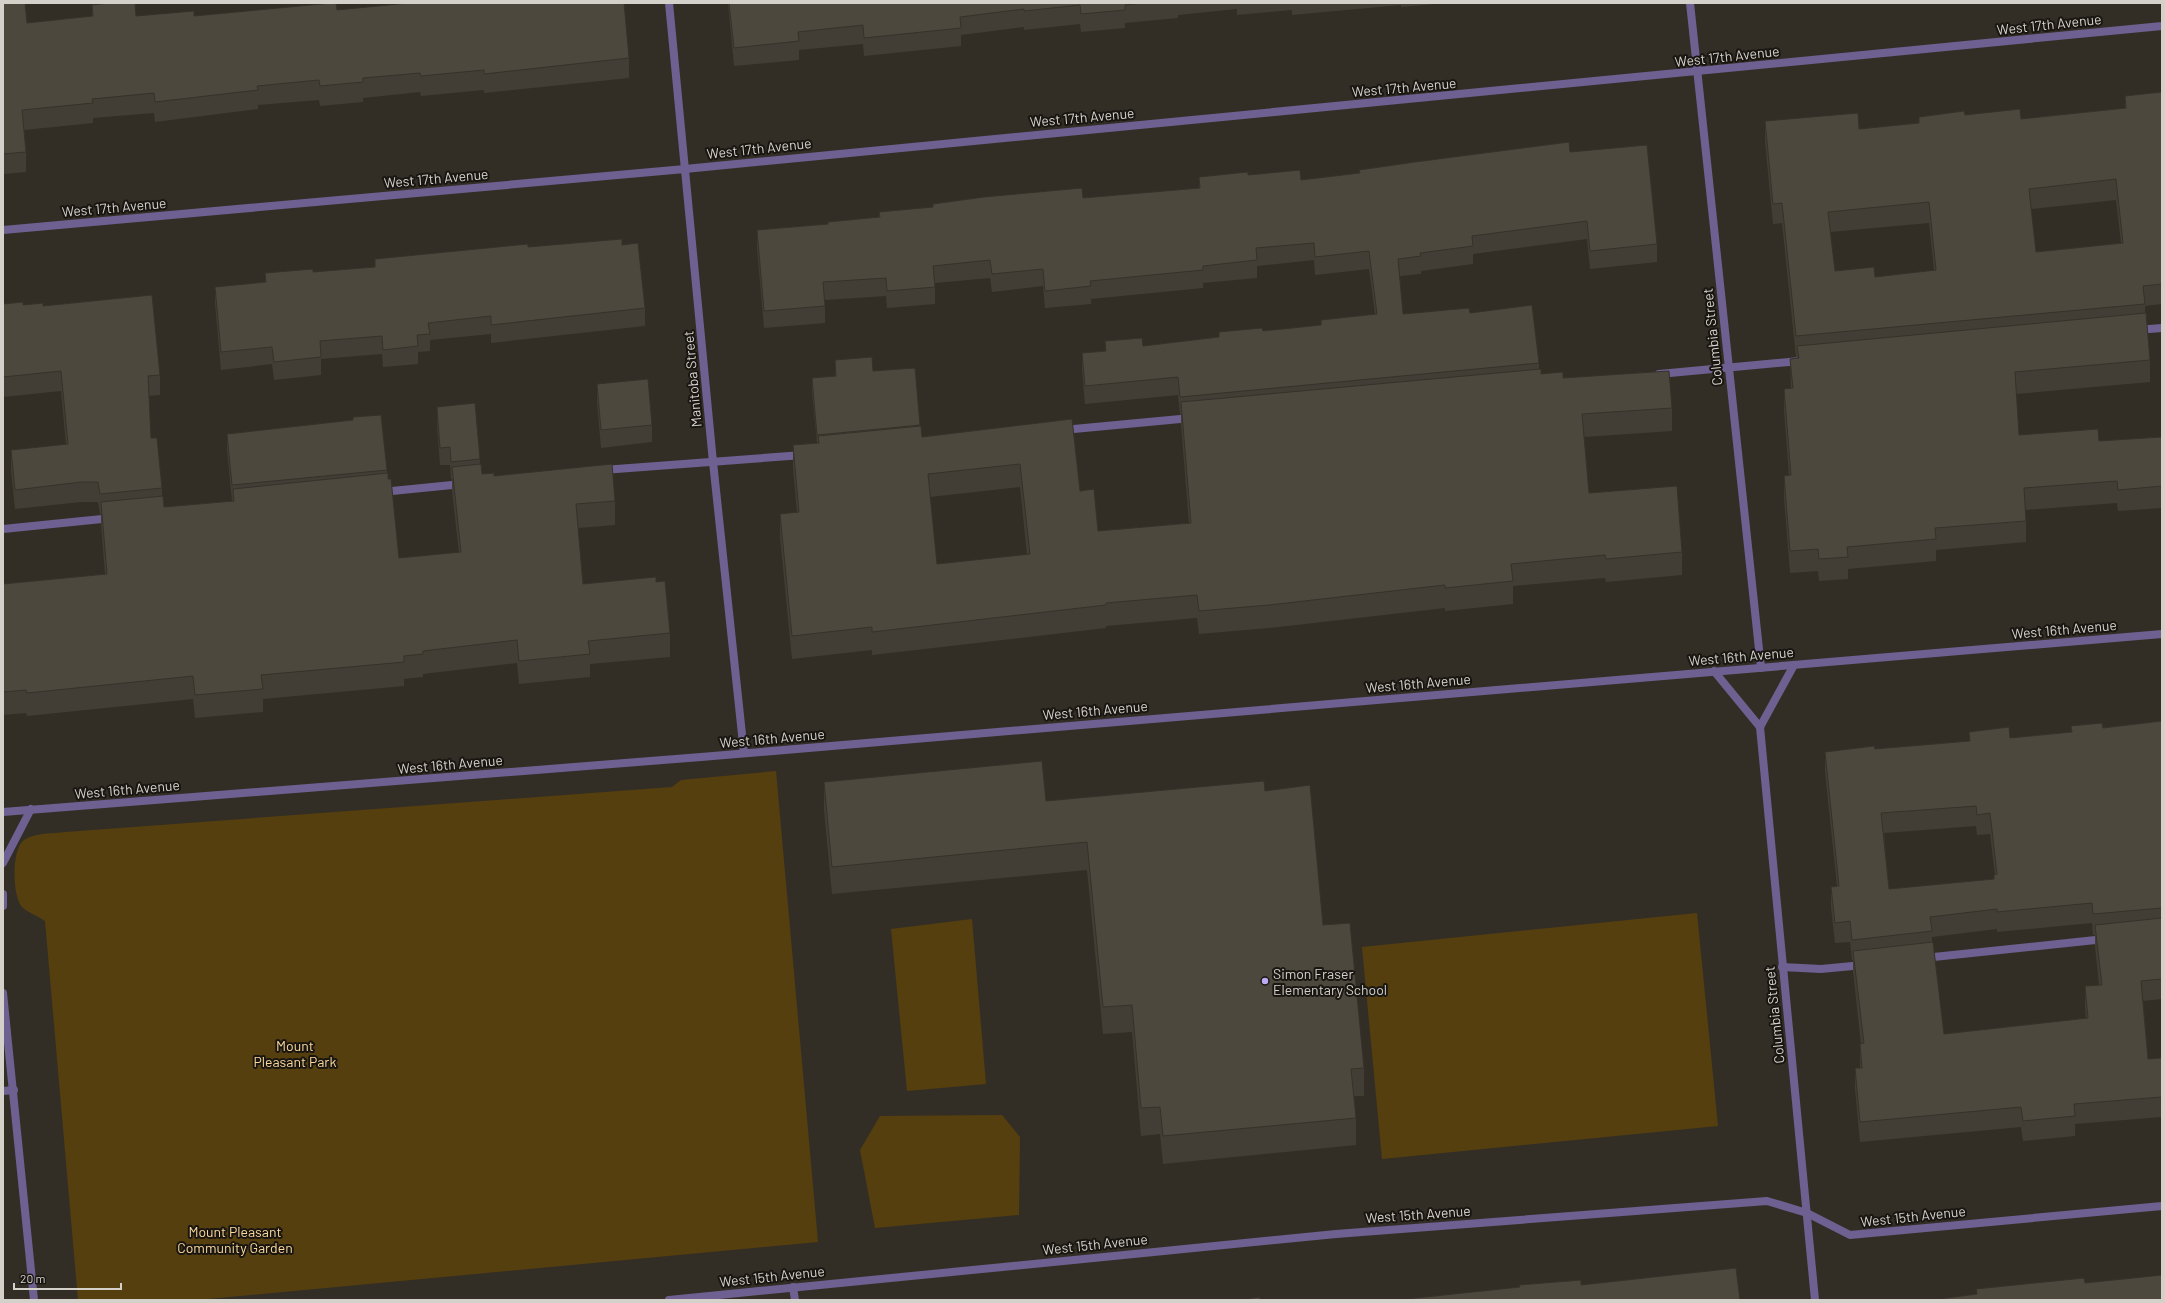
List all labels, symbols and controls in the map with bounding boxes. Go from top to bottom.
street label: West 17th Avenue [1996,10,2102,38]
street label: West 17th Avenue [1674,42,1780,70]
street label: West 17th Avenue [1351,74,1457,100]
street label: West 17th Avenue [1029,104,1135,130]
street label: West 17th Avenue [706,134,812,162]
street label: West 17th Avenue [383,165,489,191]
street label: West 17th Avenue [61,194,167,220]
street label: Columbia Street [1698,287,1726,387]
street label: Manitoba Street [679,330,705,428]
street label: West 16th Avenue [2011,616,2117,642]
street label: West 16th Avenue [1688,643,1794,669]
street label: West 16th Avenue [1365,670,1471,696]
street label: West 16th Avenue [1042,697,1148,723]
street label: West 16th Avenue [719,725,825,751]
street label: West 16th Avenue [397,751,503,777]
street label: West 16th Avenue [74,776,180,802]
place label: Simon Fraser Elementary School [1273,965,1387,998]
street label: Columbia Street [1760,965,1788,1065]
marker: Simon Fraser Elementary School [1260,976,1270,986]
park label: Mount Pleasant Park [254,1037,336,1070]
street label: West 15th Avenue [1365,1202,1471,1226]
street label: West 15th Avenue [1860,1202,1966,1230]
park label: Mount Pleasant Community Garden [177,1223,293,1256]
street label: West 15th Avenue [1042,1230,1148,1258]
street label: West 15th Avenue [719,1262,825,1290]
scale bar [14,1265,121,1291]
text: 20 m [20,1271,46,1285]

